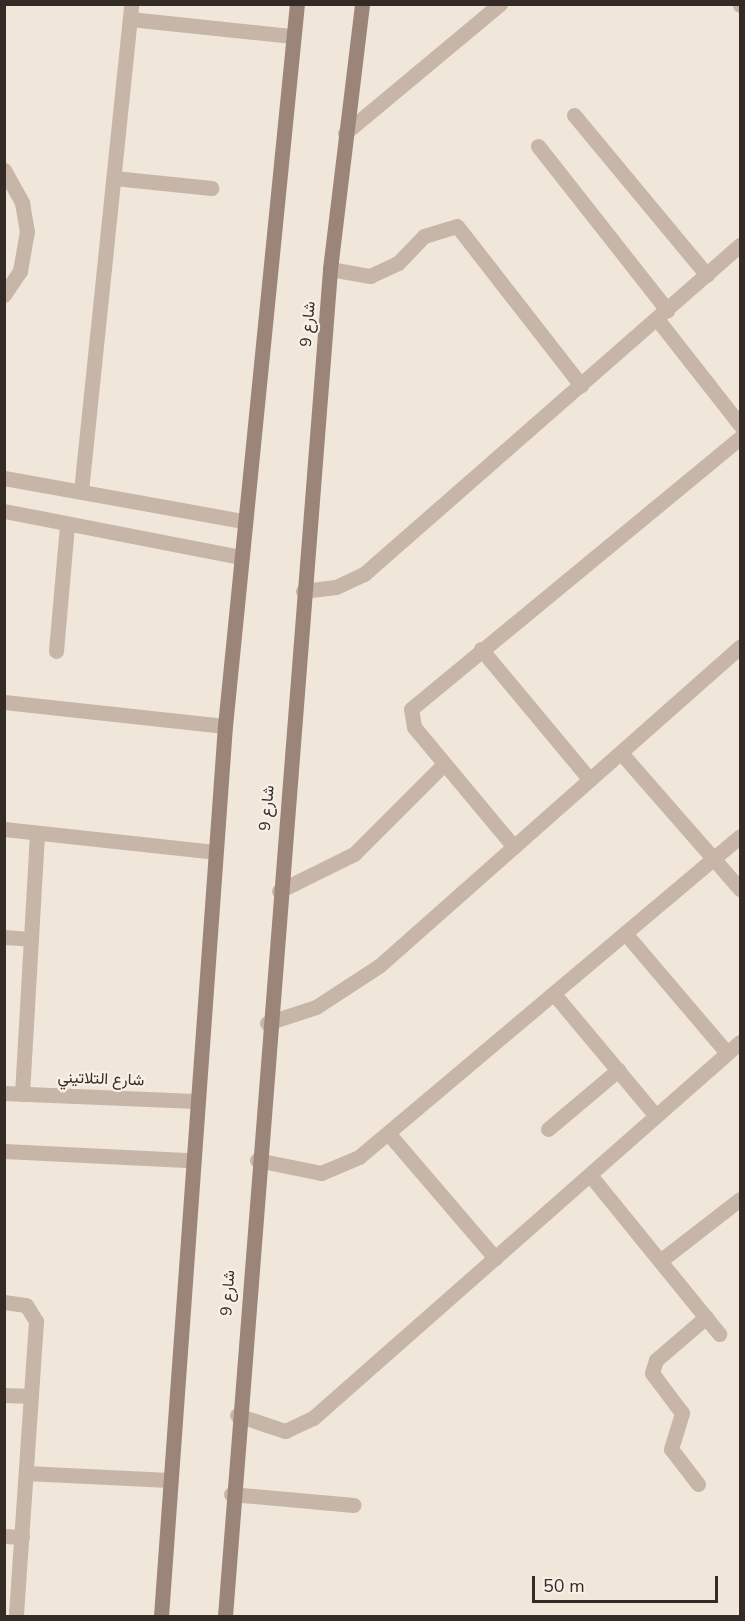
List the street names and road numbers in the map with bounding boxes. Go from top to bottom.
street label: شارع 9 [296,300,320,348]
street label: شارع 9 [255,784,279,832]
street label: شارع التلاتيني [57,1068,145,1090]
street label: شارع 9 [217,1269,239,1317]

